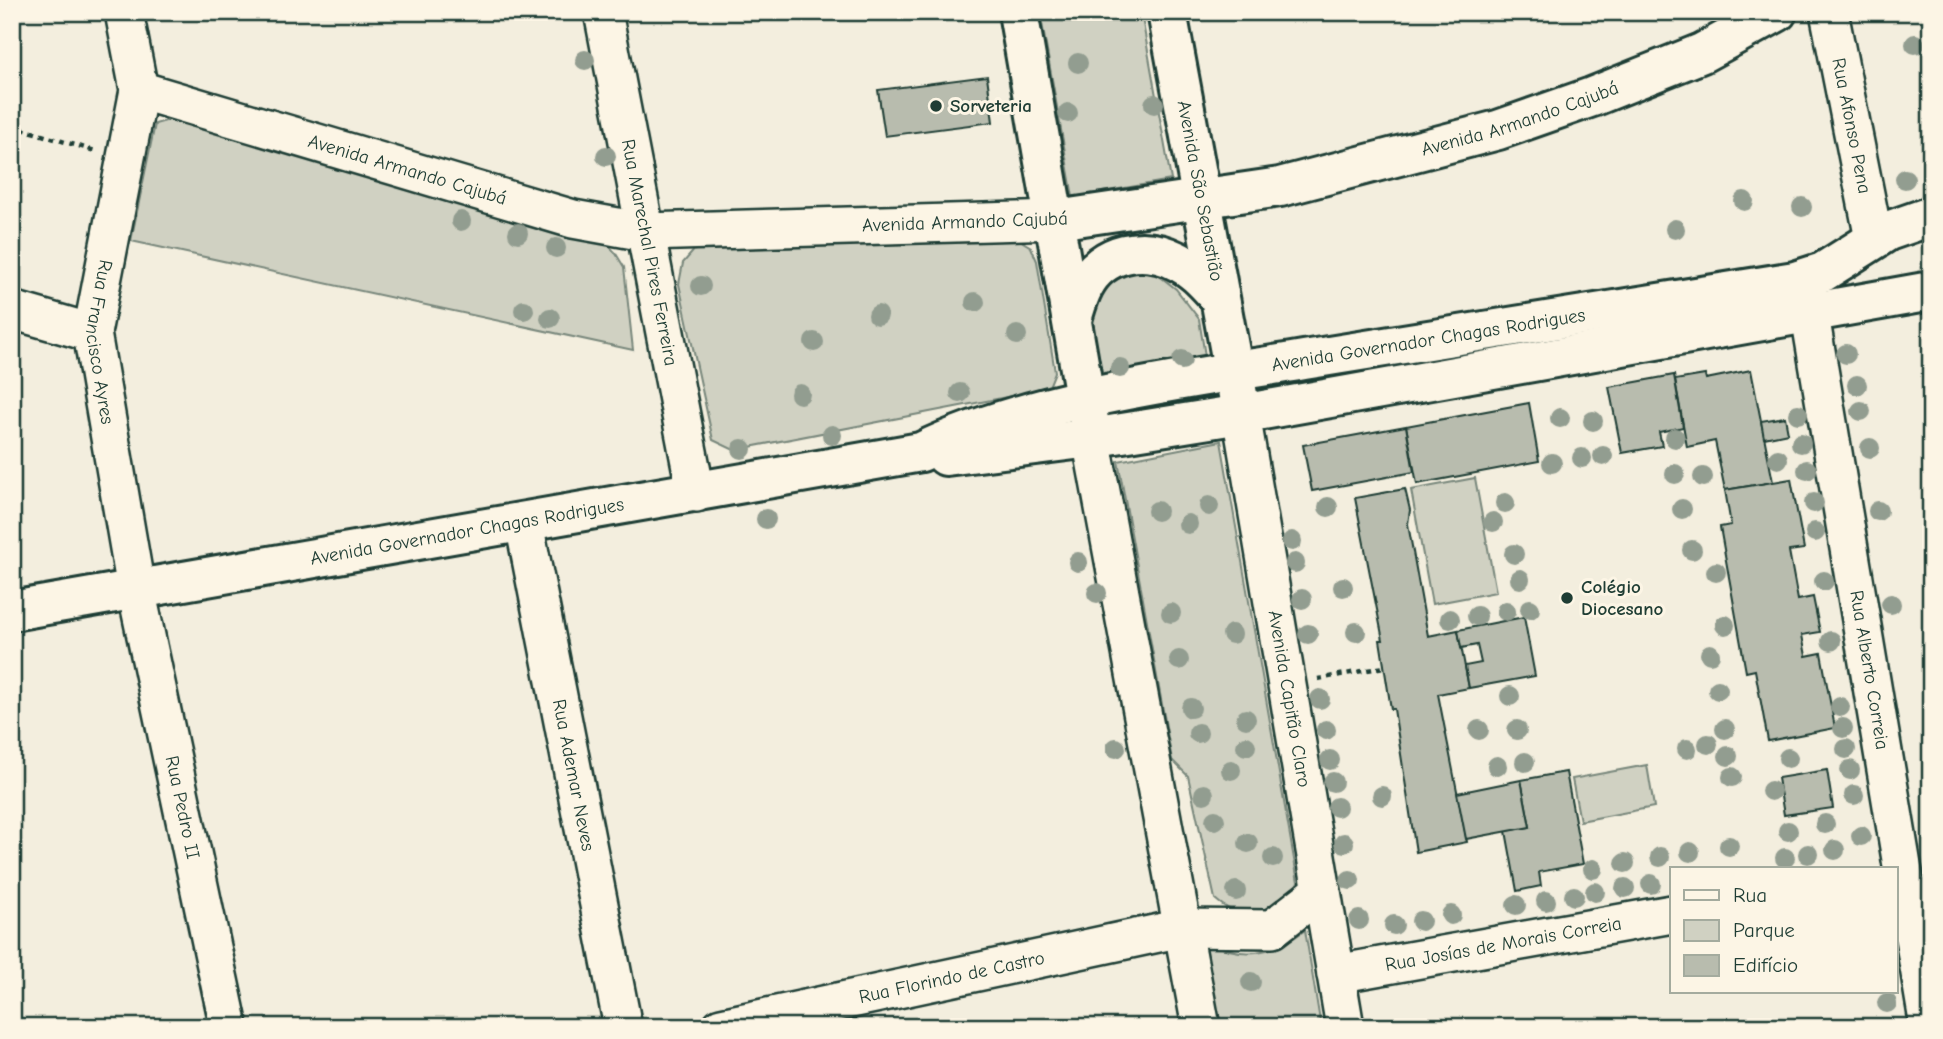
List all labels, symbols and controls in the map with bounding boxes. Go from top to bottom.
street label: Rua Afonso Pena [1827,56,1876,196]
street label: Avenida Armando Cajubá [1419,77,1622,161]
place label: Sorveteria [950,95,1032,117]
marker: Sorveteria [928,98,944,114]
street label: Avenida São Sebastião [1173,99,1228,283]
street label: Avenida Armando Cajubá [306,130,509,210]
street label: Rua Marechal Pires Ferreira [617,137,682,368]
street label: Avenida Armando Cajubá [862,207,1068,237]
street label: Rua Francisco Ayres [81,258,119,426]
street label: Avenida Governador Chagas Rodrigues [1270,304,1587,376]
street label: Avenida Governador Chagas Rodrigues [309,493,626,570]
place label: Colégio Diocesano [1581,576,1664,620]
street label: Rua Alberto Correia [1845,589,1893,751]
marker: Colégio Diocesano [1559,590,1575,606]
street label: Avenida Capitão Claro [1264,609,1315,789]
street label: Rua Ademar Neves [548,697,599,853]
street label: Rua Pedro II [161,754,204,861]
legend [1670,867,1898,993]
text: Rua [1733,883,1767,907]
street label: Rua Josías de Morais Correia [1383,912,1623,976]
text: Parque [1733,918,1795,942]
street label: Rua Florindo de Castro [857,947,1047,1008]
text: Edifício [1733,953,1798,977]

